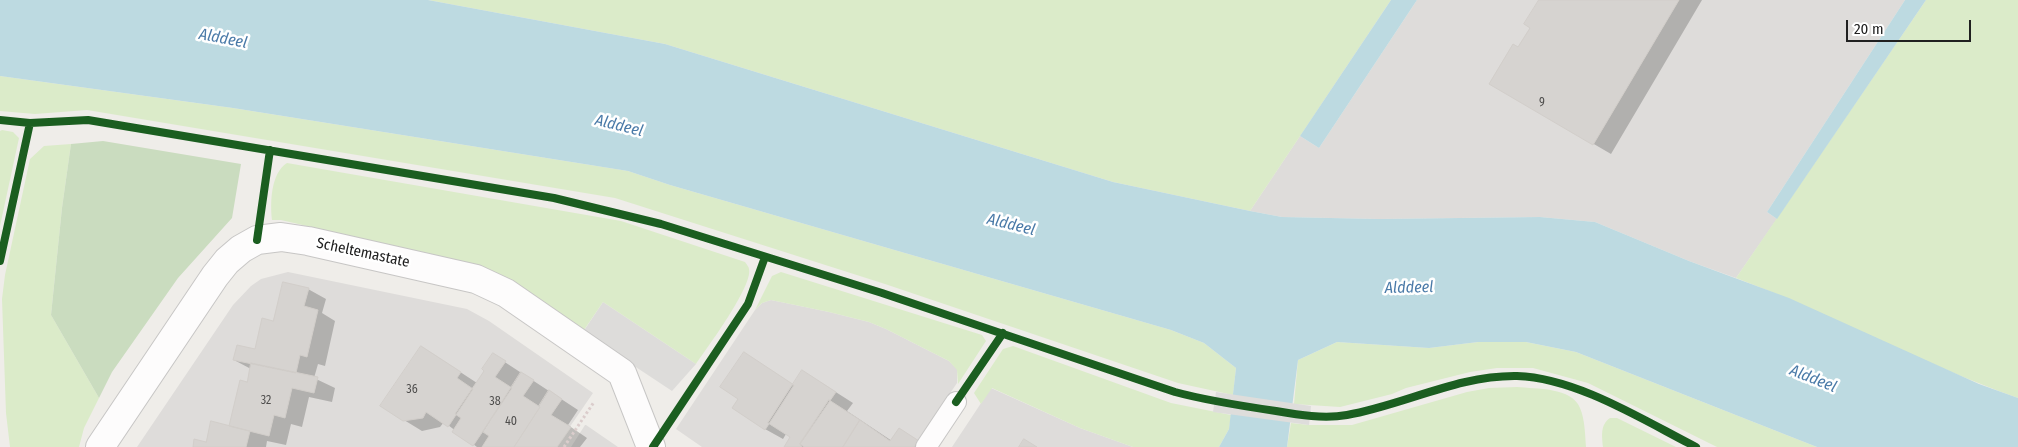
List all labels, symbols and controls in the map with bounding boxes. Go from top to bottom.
scale bar [1848,10,1973,42]
text: 20 m [1854,20,1884,38]
water label: Alddeel [197,25,249,53]
house number: 9 [1539,96,1545,110]
water label: Alddeel [593,111,645,141]
water label: Alddeel [985,210,1037,240]
street label: Scheltemastate [315,234,411,272]
water label: Alddeel [1384,278,1434,298]
water label: Alddeel [1787,361,1839,397]
house number: 36 [406,383,418,397]
house number: 32 [261,394,271,408]
house number: 38 [489,395,501,409]
house number: 40 [505,415,517,429]

